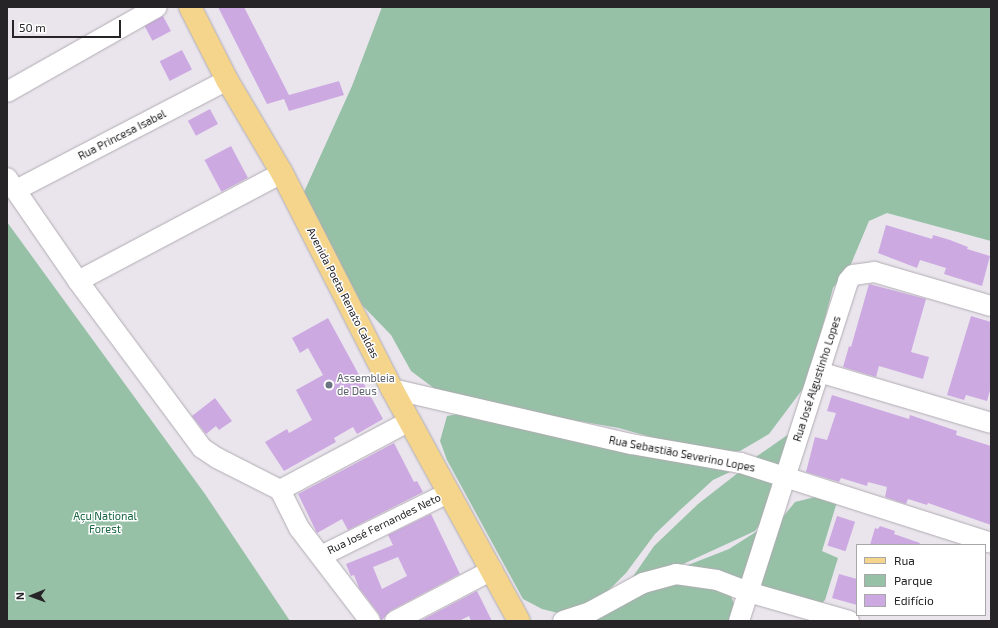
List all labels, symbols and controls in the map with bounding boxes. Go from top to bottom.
scale bar [14,12,123,38]
text: 50 m [19,20,46,34]
street label: Rua Princesa Isabel [76,107,168,163]
street label: Avenida Poeta Renato Caldas [304,225,382,361]
street label: Rua José Algustinho Lopes [790,314,844,444]
place label: Assembleia de Deus [337,372,395,398]
marker: Assembleia de Deus [324,380,334,390]
street label: Rua Sebastião Severino Lopes [608,433,756,475]
street label: Rua José Fernandes Neto [325,491,443,557]
park label: Açu National Forest [73,510,137,536]
legend [856,544,986,616]
text: Rua [894,553,915,567]
text: Parque [894,573,932,587]
north arrow [12,576,52,616]
text: N [13,592,26,600]
text: Edifício [894,593,934,607]

